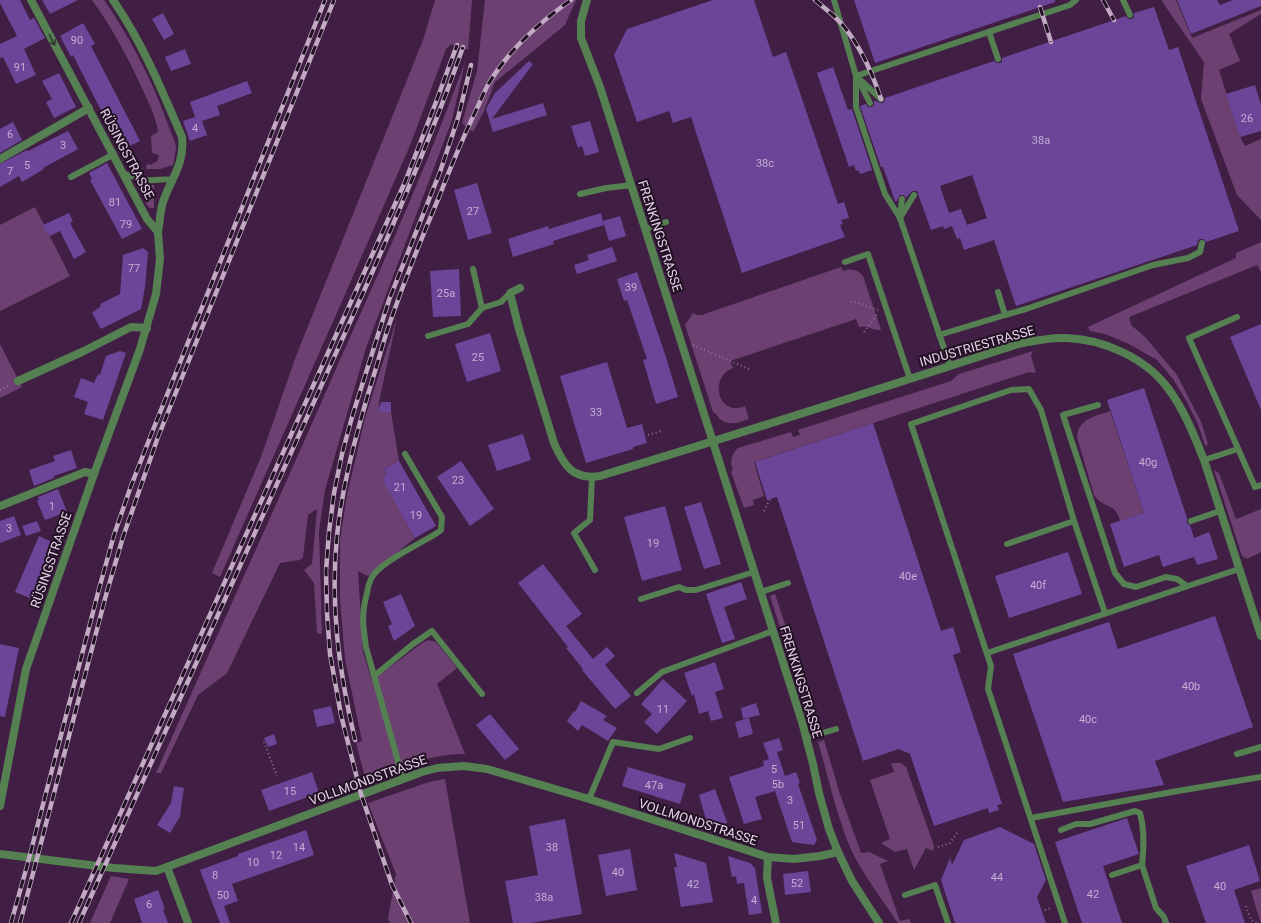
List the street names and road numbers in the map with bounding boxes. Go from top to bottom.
street label: RÜSINGSTRASSE [97,106,157,202]
street label: FRENKINGSTRASSE [635,178,685,294]
street label: INDUSTRIESTRASSE [918,322,1036,370]
street label: RÜSINGSTRASSE [28,510,74,610]
street label: FRENKINGSTRASSE [777,624,825,740]
street label: VOLLMONDSTRASSE [307,752,429,808]
street label: VOLLMONDSTRASSE [637,796,759,848]

